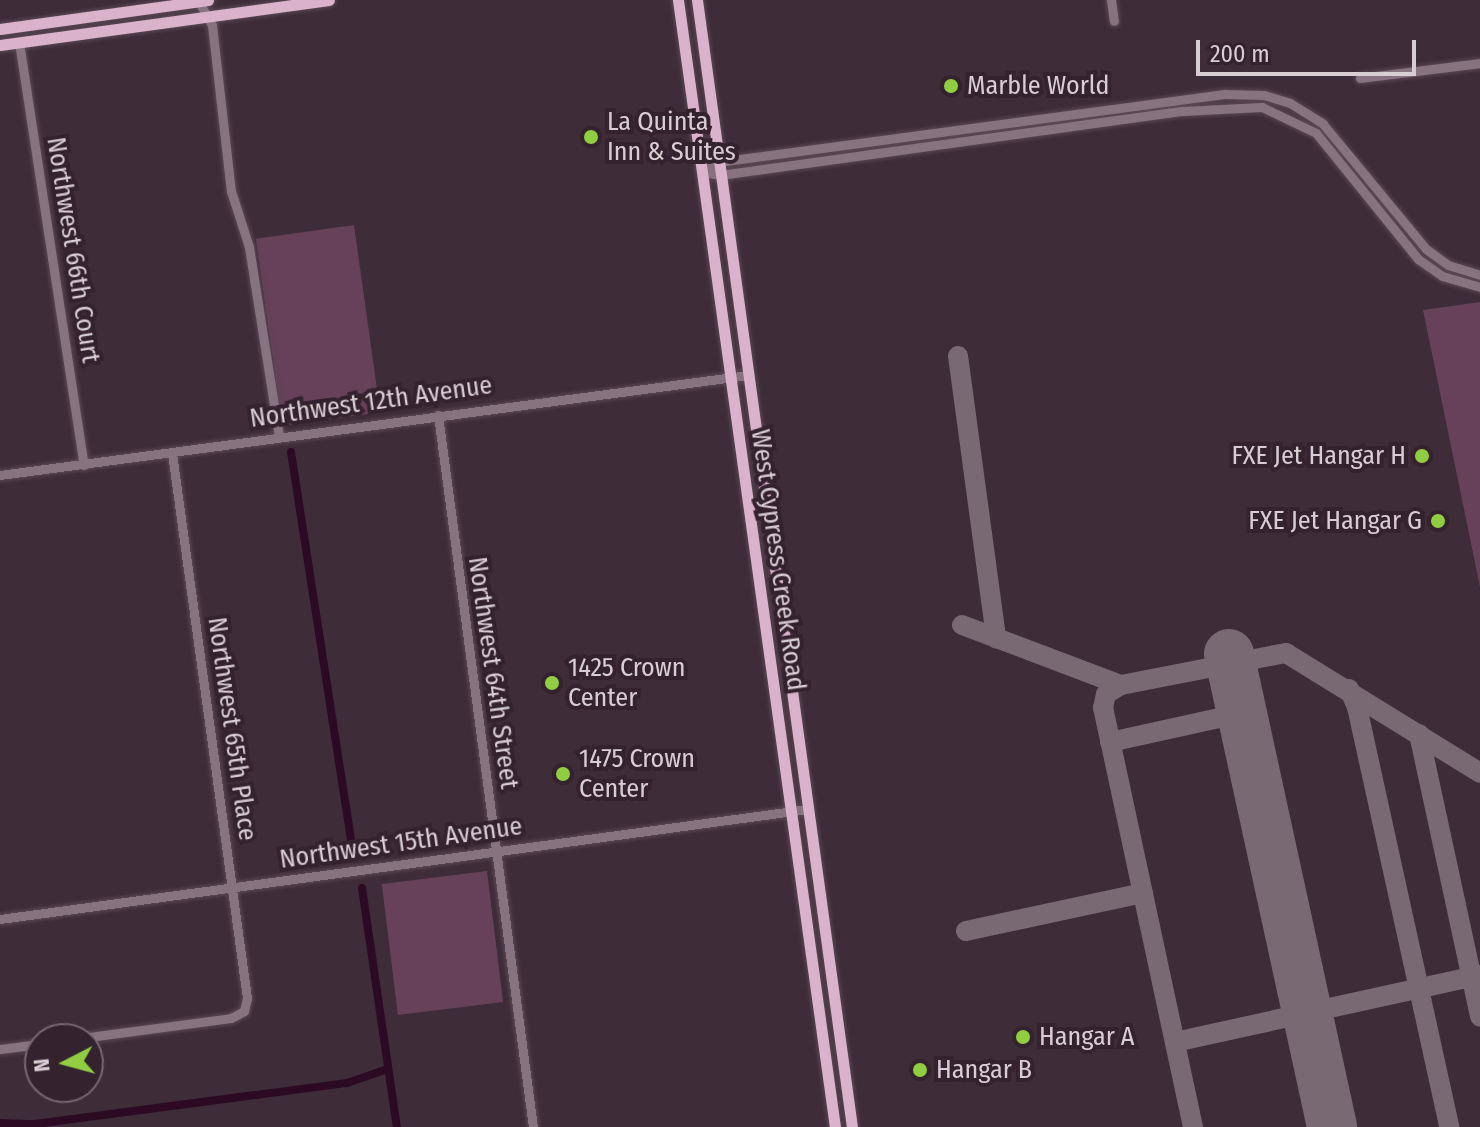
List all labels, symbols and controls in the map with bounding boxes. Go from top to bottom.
scale bar [1200,24,1420,74]
text: 200 m [1210,40,1270,68]
place label: Marble World [967,70,1109,102]
marker: Marble World [942,77,960,95]
place label: La Quinta Inn & Suites [607,106,736,168]
marker: La Quinta Inn & Suites [582,128,600,146]
street label: Northwest 66th Court [40,135,106,365]
street label: Northwest 12th Avenue [248,370,494,434]
street label: West Cypress Creek Road [744,427,812,693]
place label: FXE Jet Hangar H [1231,440,1406,472]
marker: FXE Jet Hangar H [1413,447,1431,465]
place label: FXE Jet Hangar G [1248,505,1422,537]
marker: FXE Jet Hangar G [1429,512,1447,530]
street label: Northwest 64th Street [461,555,525,791]
street label: Northwest 65th Place [201,615,263,843]
place label: 1425 Crown Center [568,652,685,714]
marker: 1425 Crown Center [543,674,561,692]
place label: 1475 Crown Center [579,743,695,804]
marker: 1475 Crown Center [554,765,572,783]
street label: Northwest 15th Avenue [278,811,524,875]
place label: Hangar A [1039,1021,1135,1053]
north arrow [24,1023,104,1103]
marker: Hangar A [1014,1028,1032,1046]
place label: Hangar B [936,1054,1032,1086]
text: N [28,1057,56,1073]
marker: Hangar B [911,1061,929,1079]

